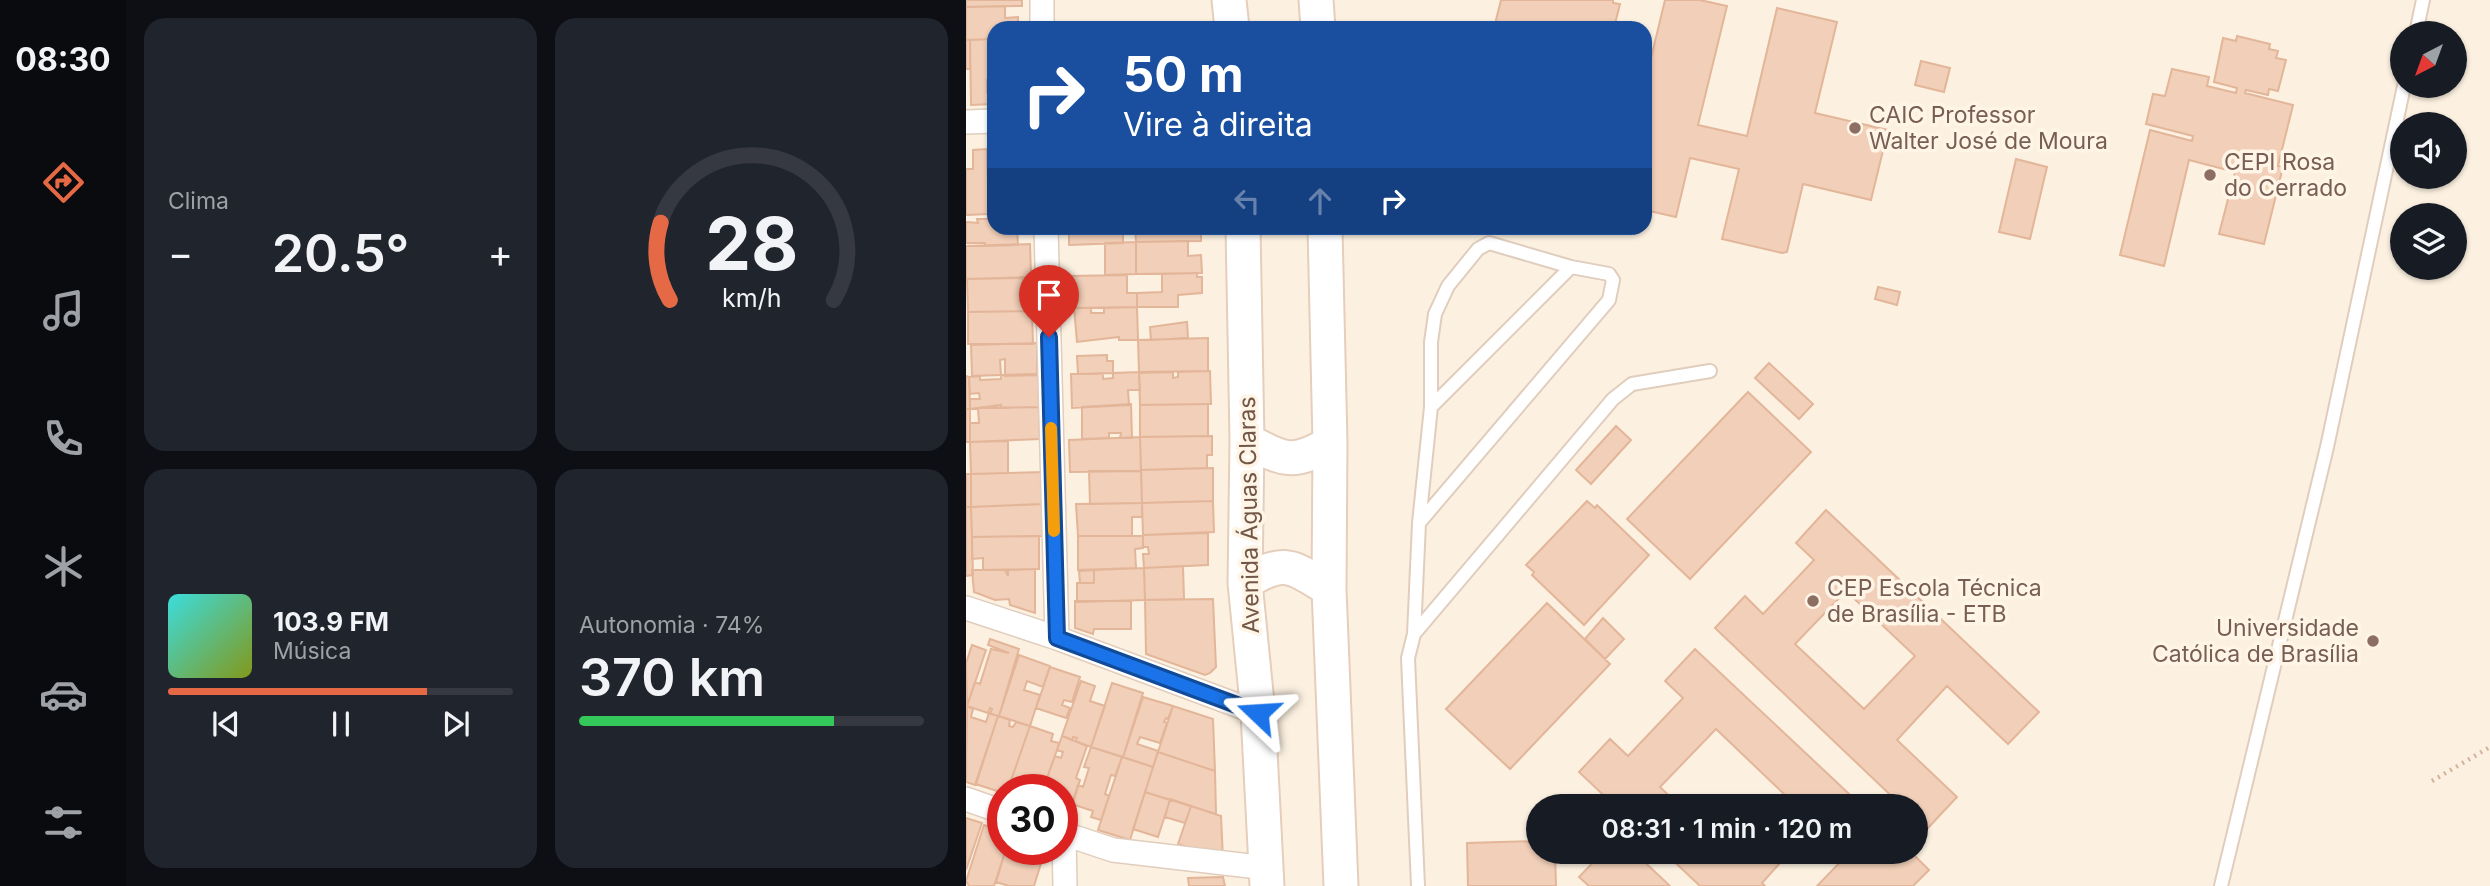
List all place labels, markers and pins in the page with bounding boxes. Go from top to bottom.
place label: CAIC Professor Walter José de Moura [1869,101,2108,155]
marker: CAIC Professor Walter José de Moura [1847,120,1863,136]
place label: CEPI Rosa do Cerrado [2224,148,2347,202]
marker: CEPI Rosa do Cerrado [2202,167,2218,183]
pin [1019,265,1079,337]
place label: CEP Escola Técnica de Brasília - ETB [1827,574,2042,628]
marker: CEP Escola Técnica de Brasília - ETB [1805,593,1821,609]
place label: Universidade Católica de Brasília [2152,614,2359,668]
marker: Universidade Católica de Brasília [2365,633,2381,649]

